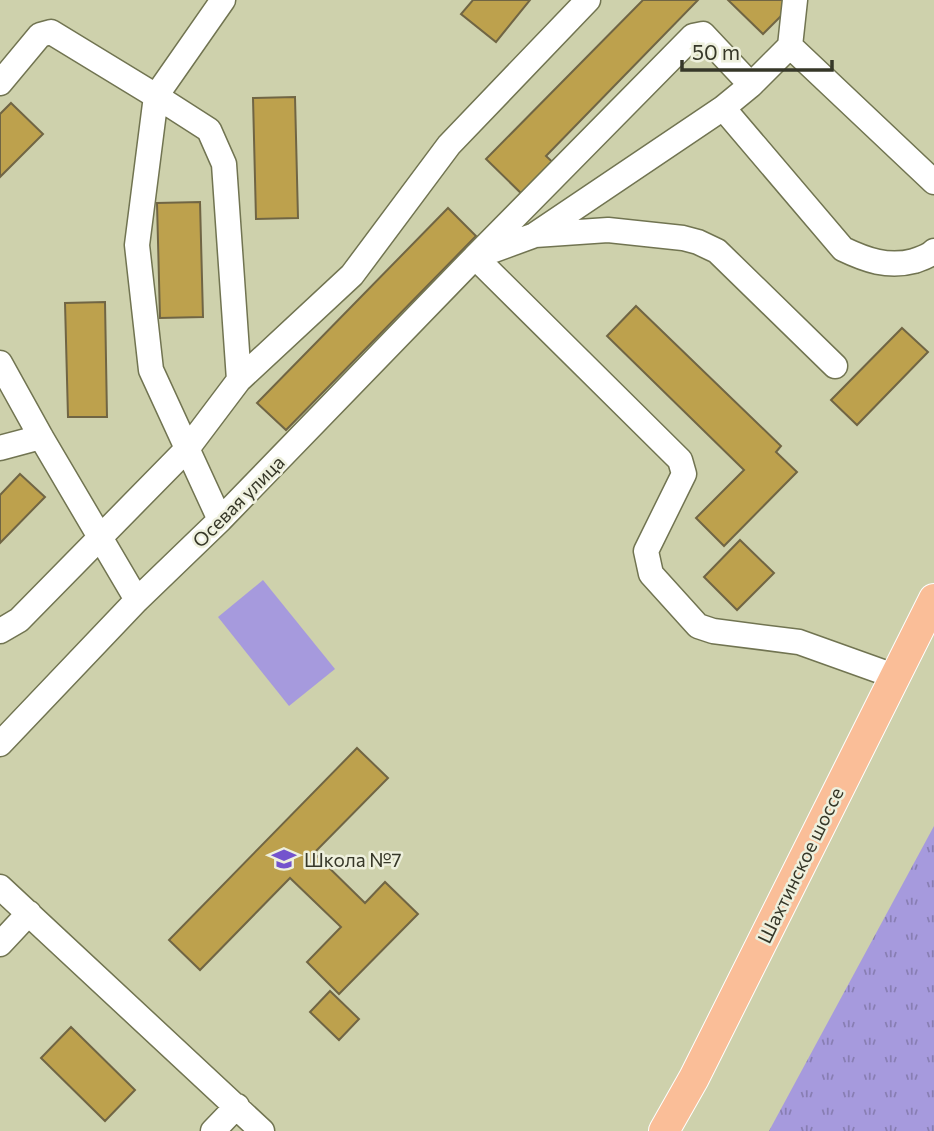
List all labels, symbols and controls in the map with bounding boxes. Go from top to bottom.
scale bar [682,28,832,72]
text: 50 m [692,39,740,64]
street label: Осевая улица [187,450,289,552]
street label: Шахтинское шоссе [752,783,848,947]
school or university icon: Школа №7 [270,845,298,873]
place label: Школа №7 [304,848,402,871]

